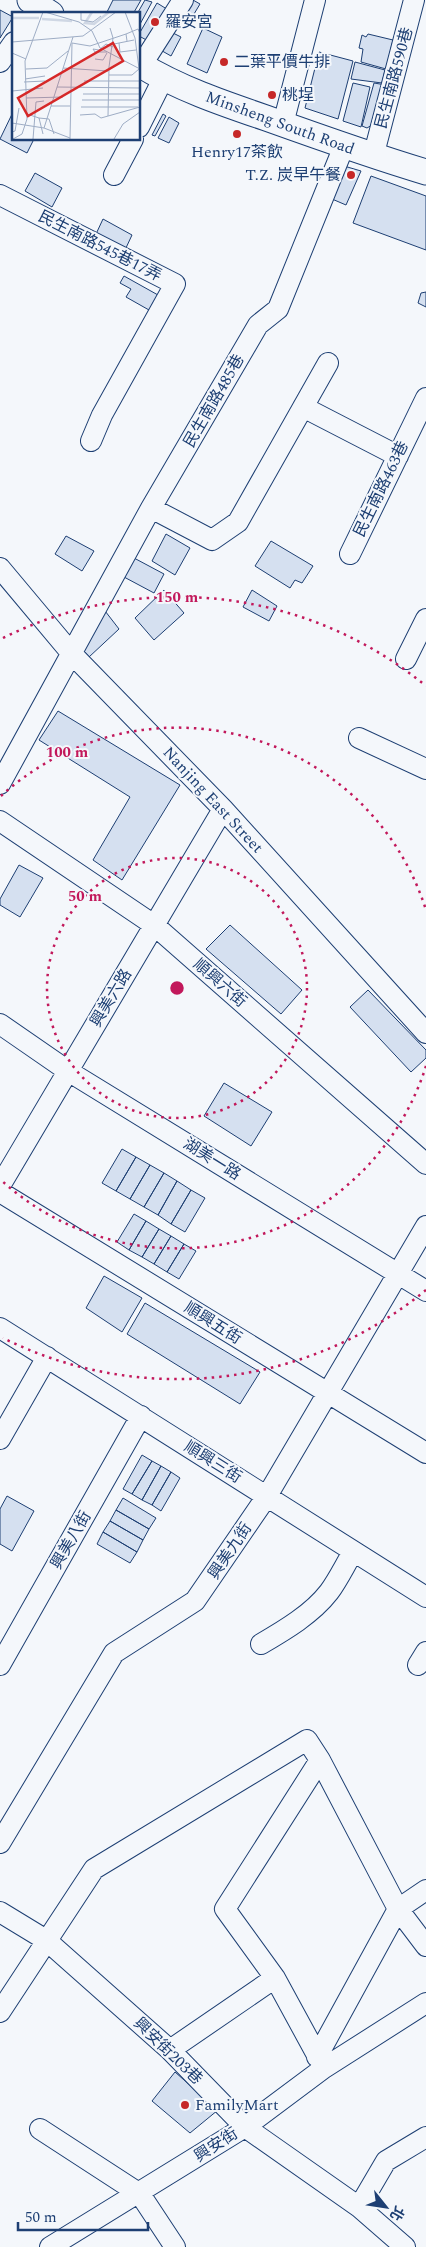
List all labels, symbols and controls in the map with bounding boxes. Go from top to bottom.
place label: 羅安宮 [165,10,213,34]
inset map [12,12,140,140]
marker: 羅安宮 [149,16,161,28]
street label: 民生南路590巷 [369,25,419,131]
place label: 二葉平價牛排 [234,50,330,74]
marker: 二葉平價牛排 [218,56,230,68]
place label: 桃埕 [282,83,314,107]
street label: Minsheng South Road [202,85,358,161]
marker: 桃埕 [266,89,278,101]
marker: Henry17茶飲 [231,128,243,140]
place label: Henry17茶飲 [191,140,283,164]
place label: T.Z. 炭早午餐 [245,163,341,187]
marker: T.Z. 炭早午餐 [345,169,357,181]
street label: 民生南路545巷17弄 [34,204,166,288]
street label: 民生南路485巷 [178,350,250,452]
street label: 民生南路463巷 [347,437,415,541]
text: 150 m [156,586,199,609]
text: 100 m [46,741,89,764]
street label: Nanjing East Street [157,741,269,859]
text: 50 m [68,885,103,908]
street label: 順興六街 [188,953,252,1013]
street label: 興美六路 [84,964,138,1032]
centre of rings [168,979,186,997]
street label: 湖美一路 [178,1132,246,1186]
street label: 順興五街 [179,1296,247,1350]
street label: 順興三街 [179,1435,247,1489]
street label: 興美八街 [45,1506,97,1574]
street label: 興美九街 [202,1518,258,1584]
street label: 興安街203巷 [128,2012,208,2090]
place label: FamilyMart [195,2093,279,2117]
marker: FamilyMart [179,2099,191,2111]
street label: 興安街 [189,2122,243,2168]
north arrow [361,2182,411,2232]
scale bar [18,2200,148,2232]
text: 北 [384,2202,409,2225]
text: 50 m [25,2206,57,2229]

